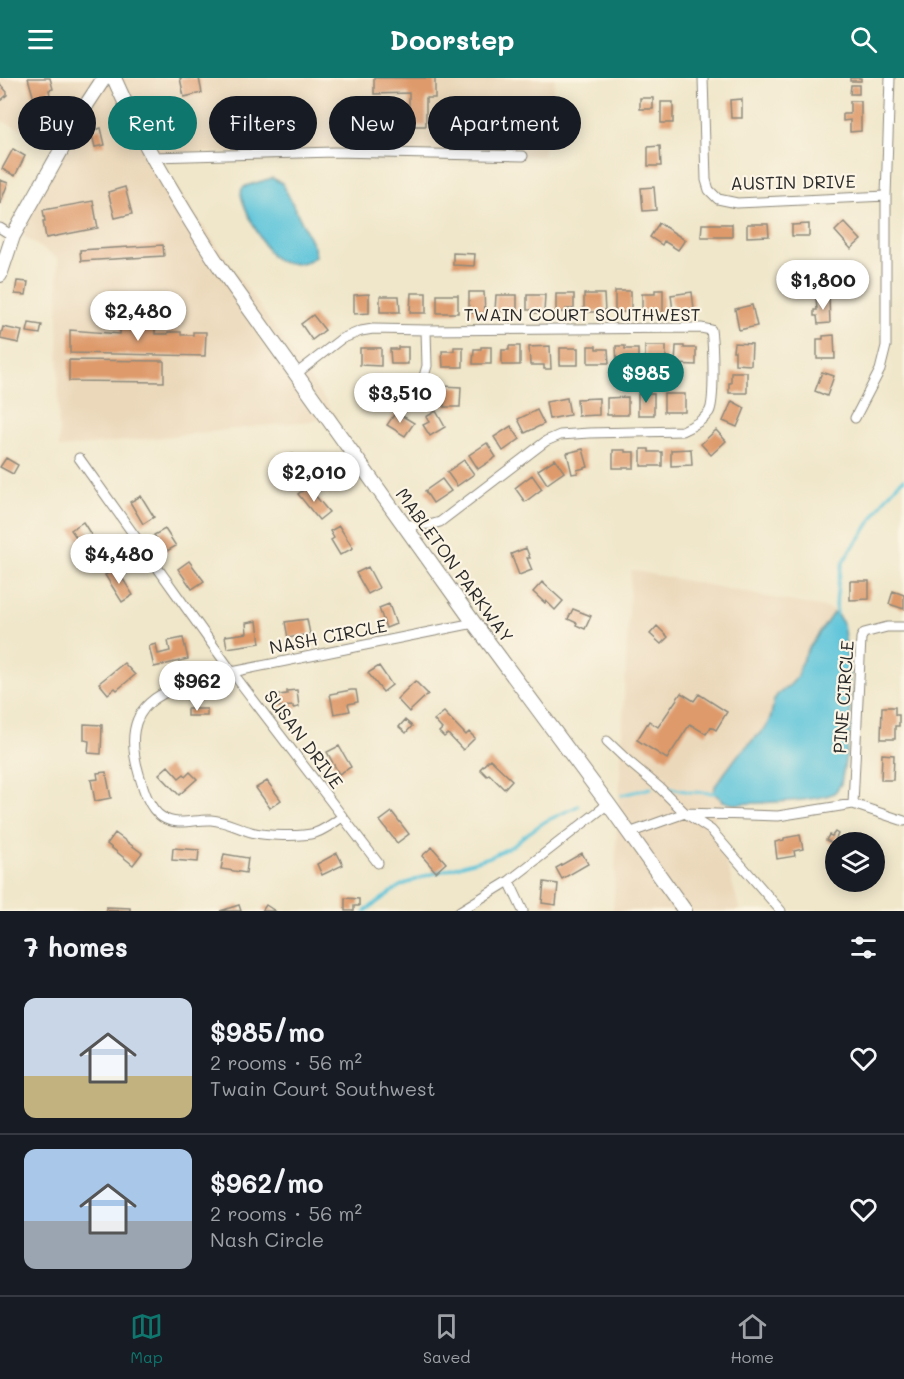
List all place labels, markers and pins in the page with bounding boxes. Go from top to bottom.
pin: $1,800 [774,260,872,311]
pin: $2,480 [89,291,187,342]
pin: $985 [610,353,682,404]
pin: $3,510 [351,373,449,424]
pin: $2,010 [265,452,363,503]
pin: $4,480 [70,534,168,585]
pin: $962 [161,661,233,712]

